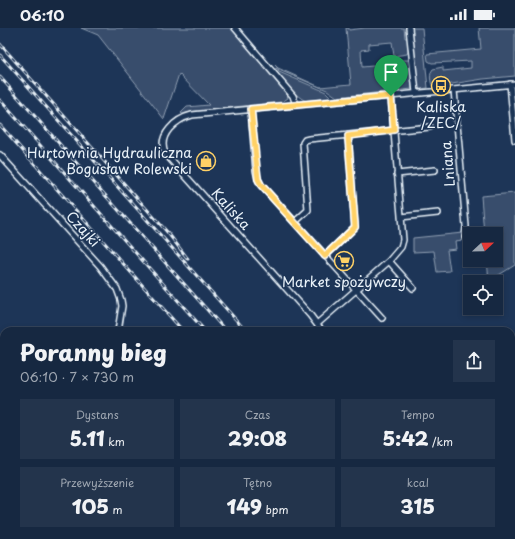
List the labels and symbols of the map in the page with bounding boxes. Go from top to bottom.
pin [374,55,408,96]
bus stop icon: Kaliska /ZEC/ [430,75,452,97]
place label: Kaliska /ZEC/ [416,96,466,133]
street label: Lniana [435,140,460,188]
place label: Hurtownia Hydrauliczna Bogusław Rolewski [27,142,192,179]
shop icon: Hurtownia Hydrauliczna Bogusław Rolewski [195,150,217,172]
street label: Kaliska [207,183,256,234]
street label: Czajki [61,206,105,251]
north arrow [463,227,503,267]
supermarket icon: Market spożywczy [333,250,355,272]
place label: Market spożywczy [282,271,406,292]

